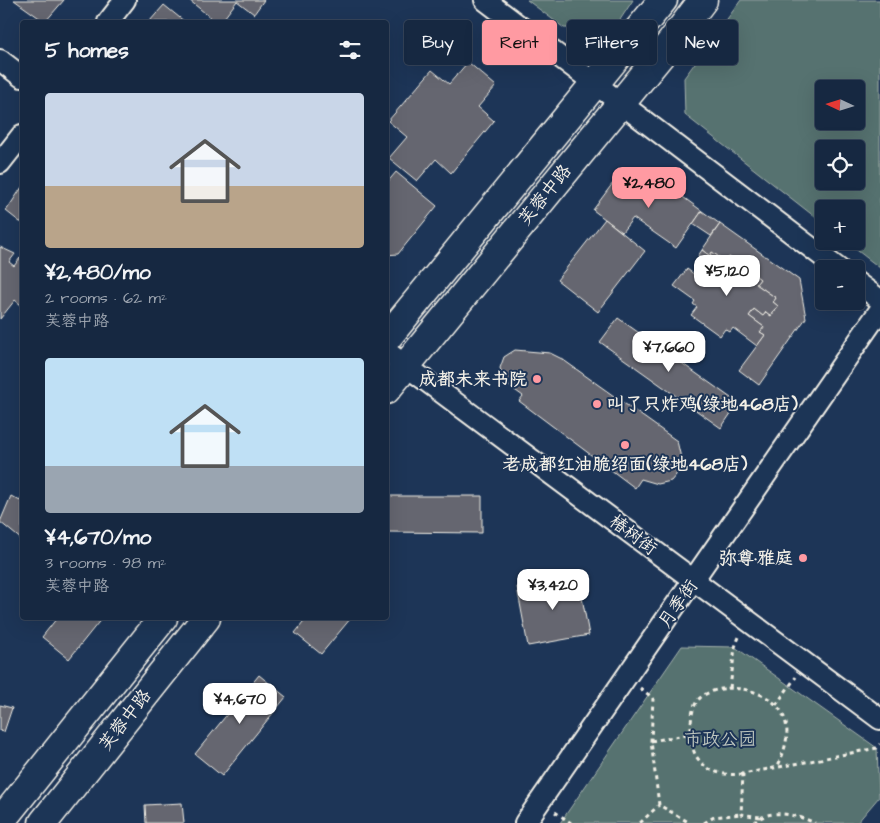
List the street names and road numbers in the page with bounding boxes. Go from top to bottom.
street label: 芙蓉中路 [513,159,577,231]
street label: 椿树街 [604,509,662,561]
street label: 月季街 [652,575,704,633]
street label: 芙蓉中路 [93,684,157,756]

